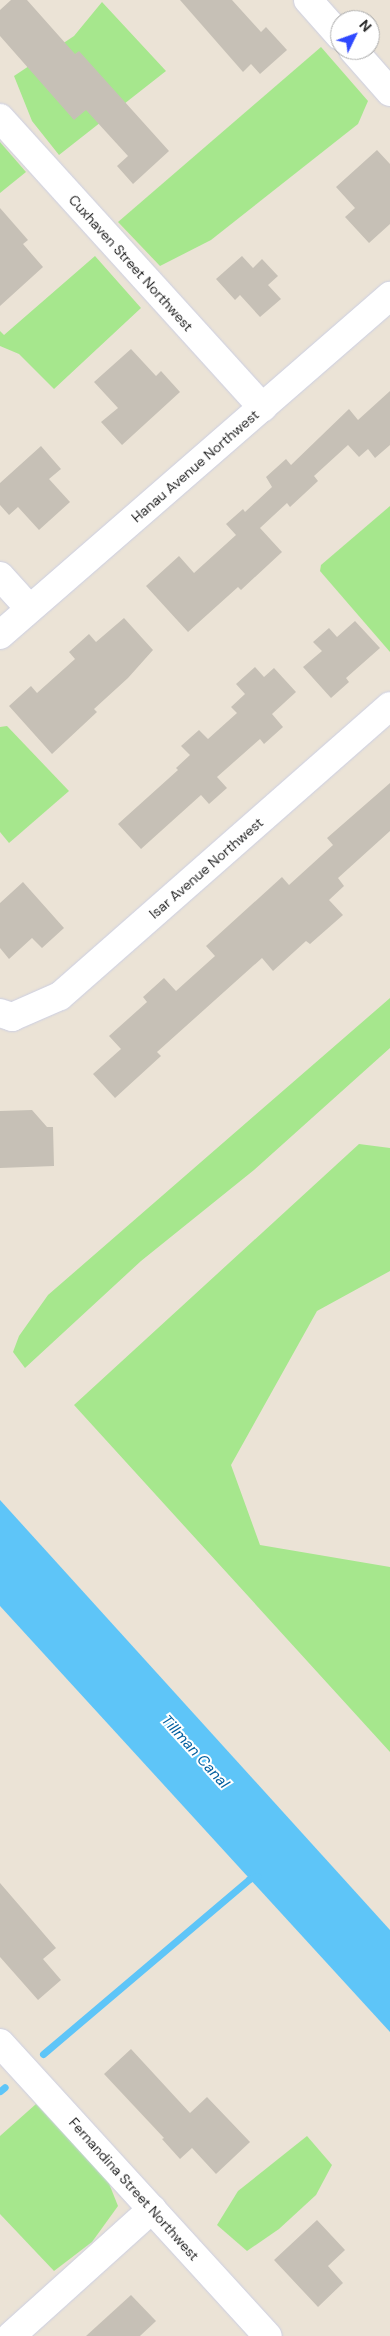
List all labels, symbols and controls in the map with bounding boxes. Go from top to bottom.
north arrow [330,10,380,60]
text: N [355,16,376,35]
street label: Cuxhaven Street Northwest [65,191,197,335]
street label: Hanau Avenue Northwest [128,406,262,526]
street label: Isar Avenue Northwest [146,814,266,922]
water label: Tillman Canal [157,1712,233,1792]
street label: Fernandina Street Northwest [65,2114,203,2264]

